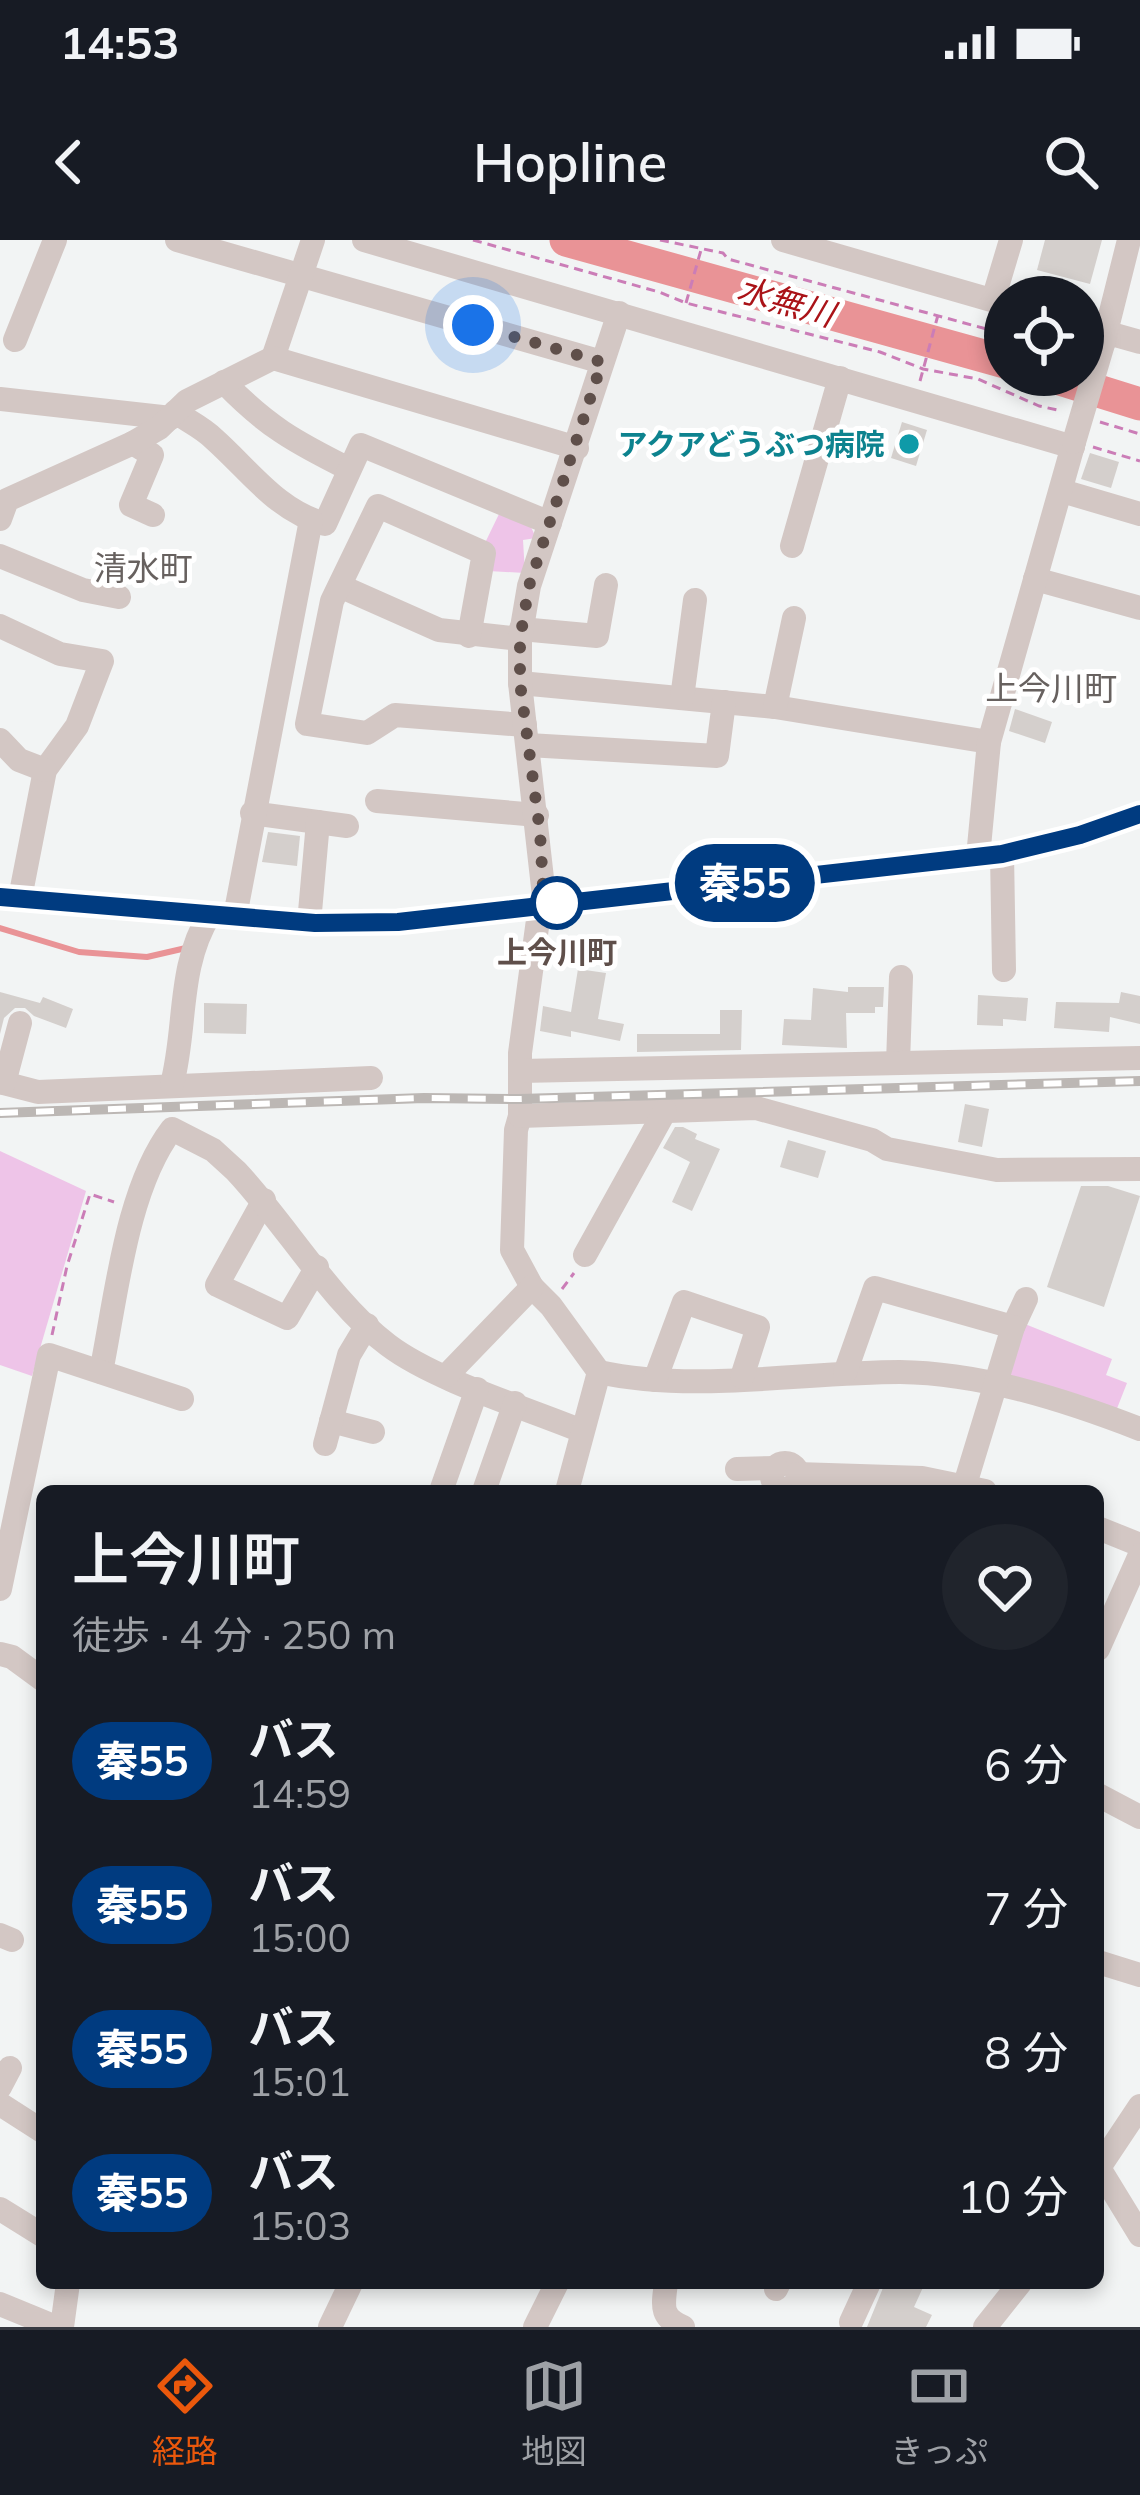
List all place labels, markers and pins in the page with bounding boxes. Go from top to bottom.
place label: アクアどうぶつ病院 [617,425,885,463]
marker: アクアどうぶつ病院 [896,431,922,457]
marker: 上今川町 [532,878,582,928]
place label: 上今川町 [497,933,617,971]

